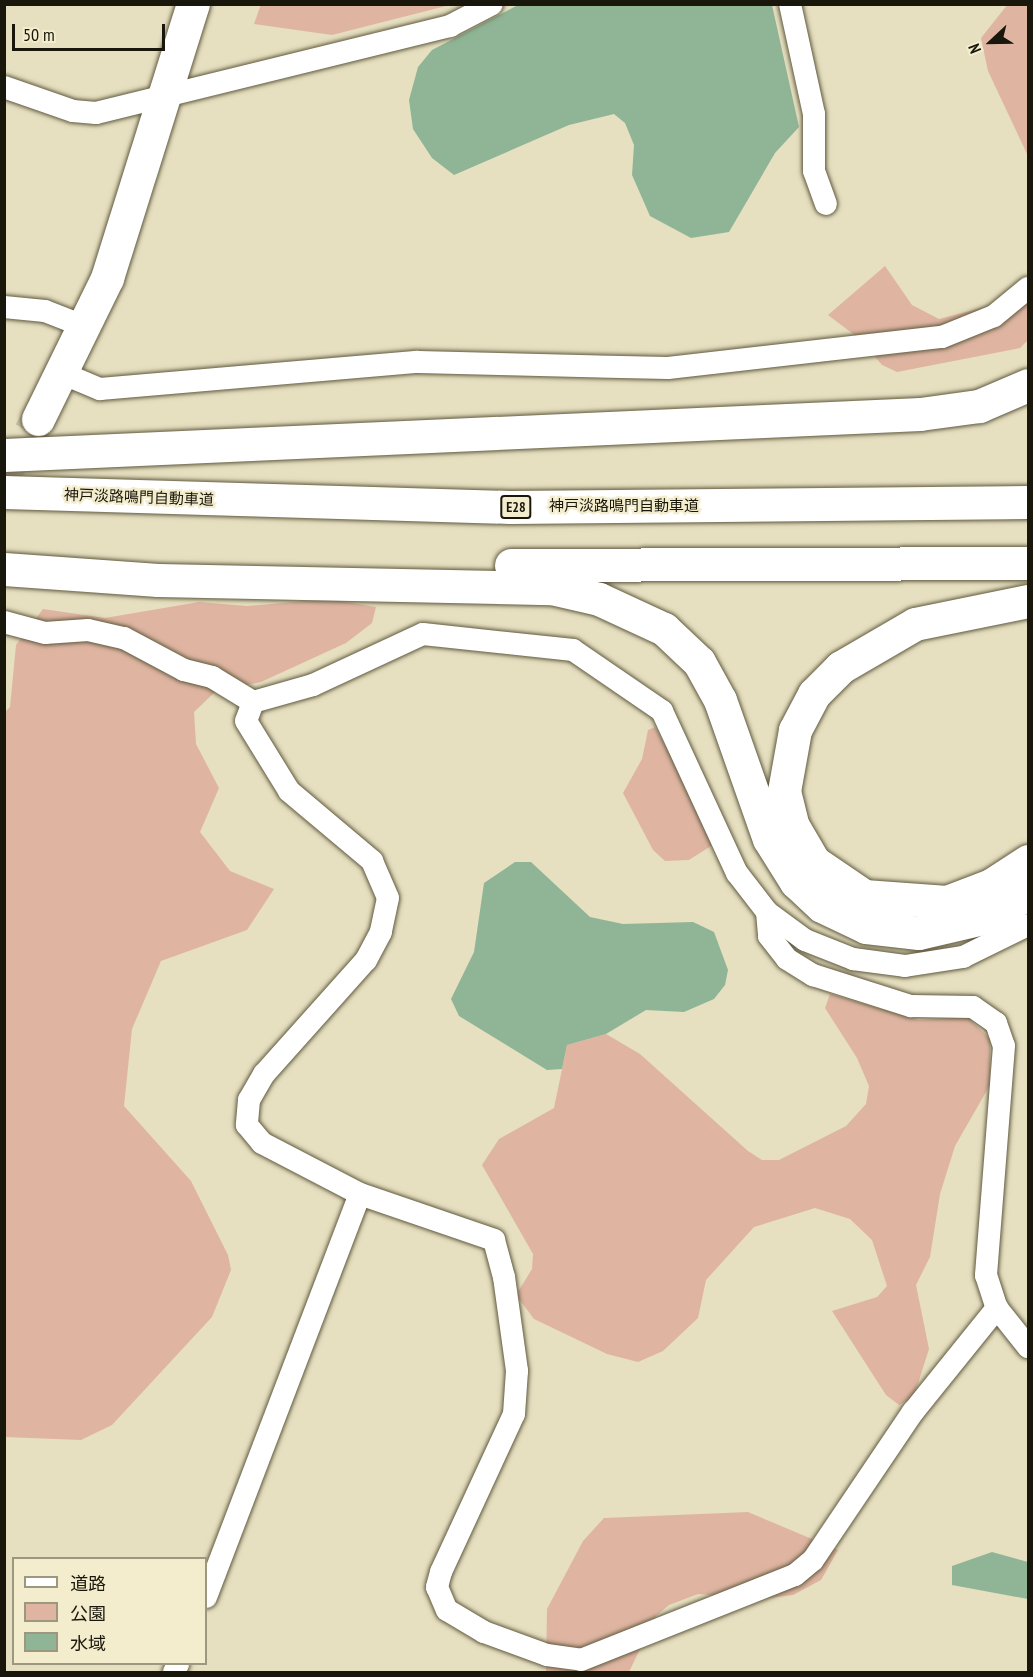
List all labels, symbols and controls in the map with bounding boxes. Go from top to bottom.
scale bar [15,12,168,50]
north arrow [961,12,1021,72]
text: 50 m [23,23,55,46]
text: N [963,41,985,57]
street label: 神戸淡路鳴門自動車道 [64,485,214,509]
road number: E28 [500,496,532,518]
street label: 神戸淡路鳴門自動車道 [549,497,699,515]
legend [12,1557,207,1665]
text: 道路 [70,1572,106,1595]
text: 公園 [70,1602,106,1625]
text: 水域 [70,1632,106,1655]

